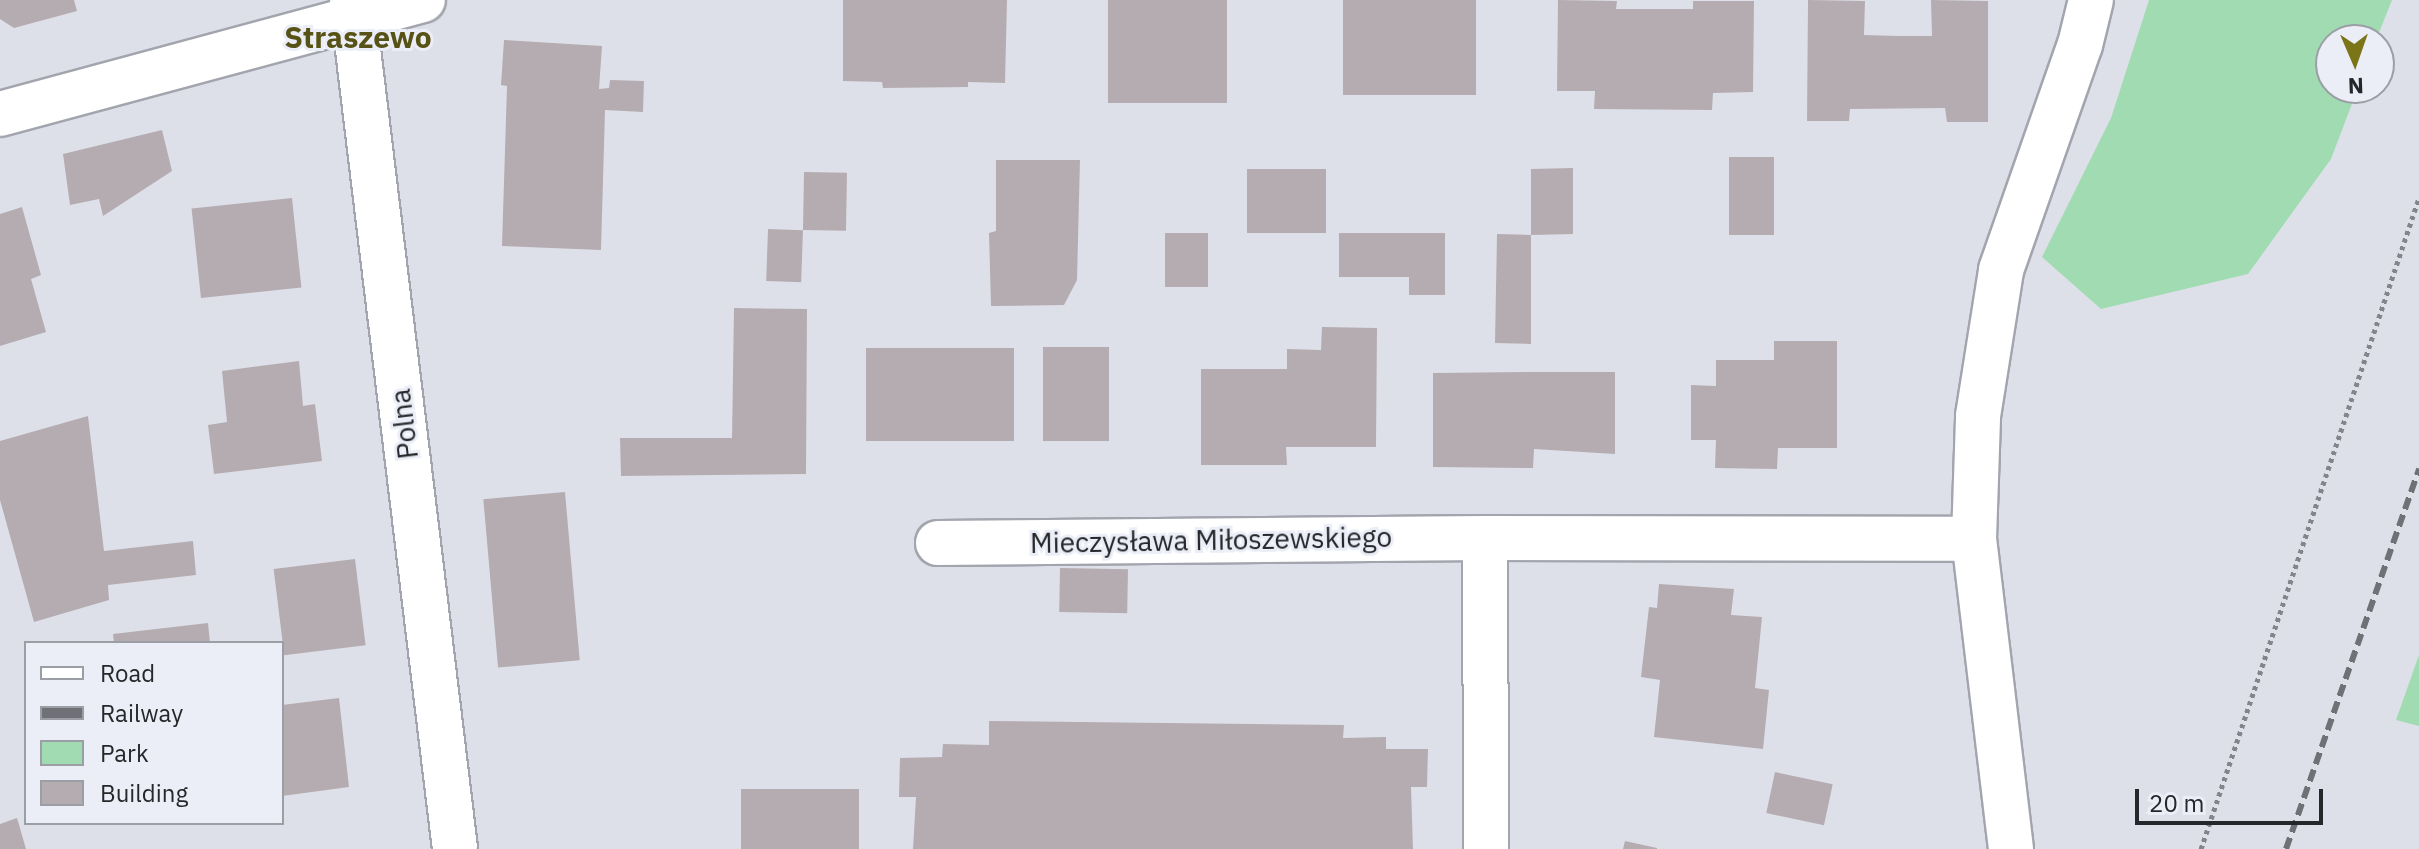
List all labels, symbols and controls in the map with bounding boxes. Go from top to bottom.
district label: Straszewo [284,19,432,55]
north arrow [2315,24,2395,104]
text: N [2347,72,2364,101]
street label: Polna [383,387,425,461]
street label: Mieczysława Miłoszewskiego [1030,520,1392,560]
legend [24,641,284,825]
text: Road [100,657,155,689]
text: Railway [100,697,183,729]
text: Park [100,737,149,769]
scale bar [2139,773,2327,823]
text: Building [100,777,188,809]
text: 20 m [2149,787,2204,819]

